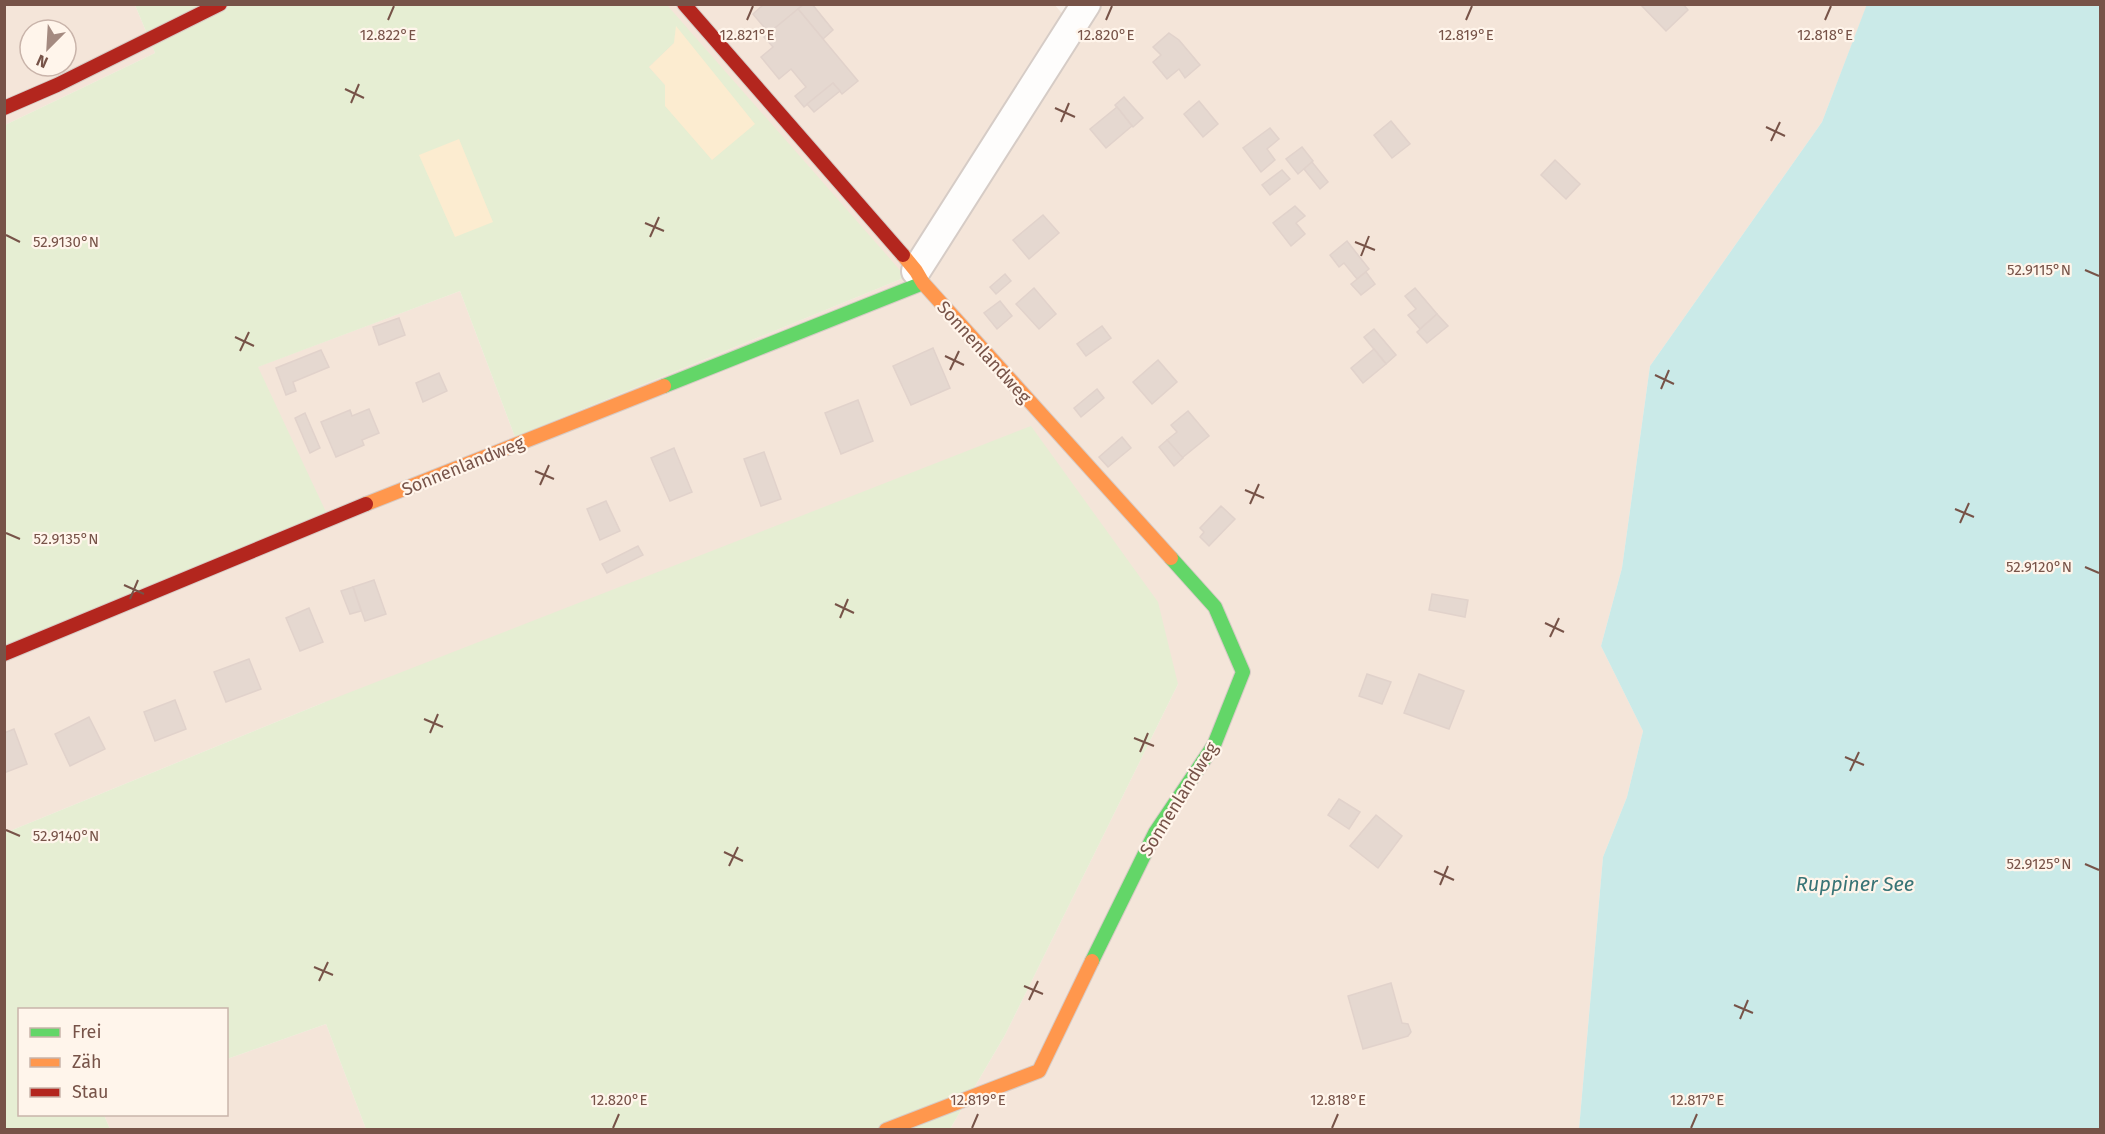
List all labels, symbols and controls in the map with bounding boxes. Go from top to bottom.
north arrow [18,18,78,78]
text: 12.822°E [360,26,416,44]
text: 12.821°E [719,26,775,44]
text: 12.820°E [1077,26,1135,44]
text: 12.819°E [1438,26,1494,44]
text: 12.818°E [1797,26,1853,44]
text: N [33,50,51,72]
text: 52.9130°N [33,233,99,251]
text: 52.9115°N [2007,261,2071,279]
street label: Sonnenlandweg [932,296,1036,408]
street label: Sonnenlandweg [399,431,528,501]
text: 52.9135°N [34,530,99,548]
text: 52.9120°N [2006,558,2072,576]
street label: Sonnenlandweg [1135,737,1223,860]
text: 52.9140°N [33,827,99,845]
text: 52.9125°N [2007,855,2071,873]
water label: Ruppiner See [1796,872,1914,896]
legend [18,1008,228,1116]
text: Frei [72,1021,102,1043]
text: Zäh [72,1051,101,1073]
text: Stau [72,1081,108,1103]
text: 12.820°E [590,1091,648,1109]
text: 12.819°E [950,1091,1006,1109]
text: 12.818°E [1310,1091,1366,1109]
text: 12.817°E [1670,1091,1724,1109]

